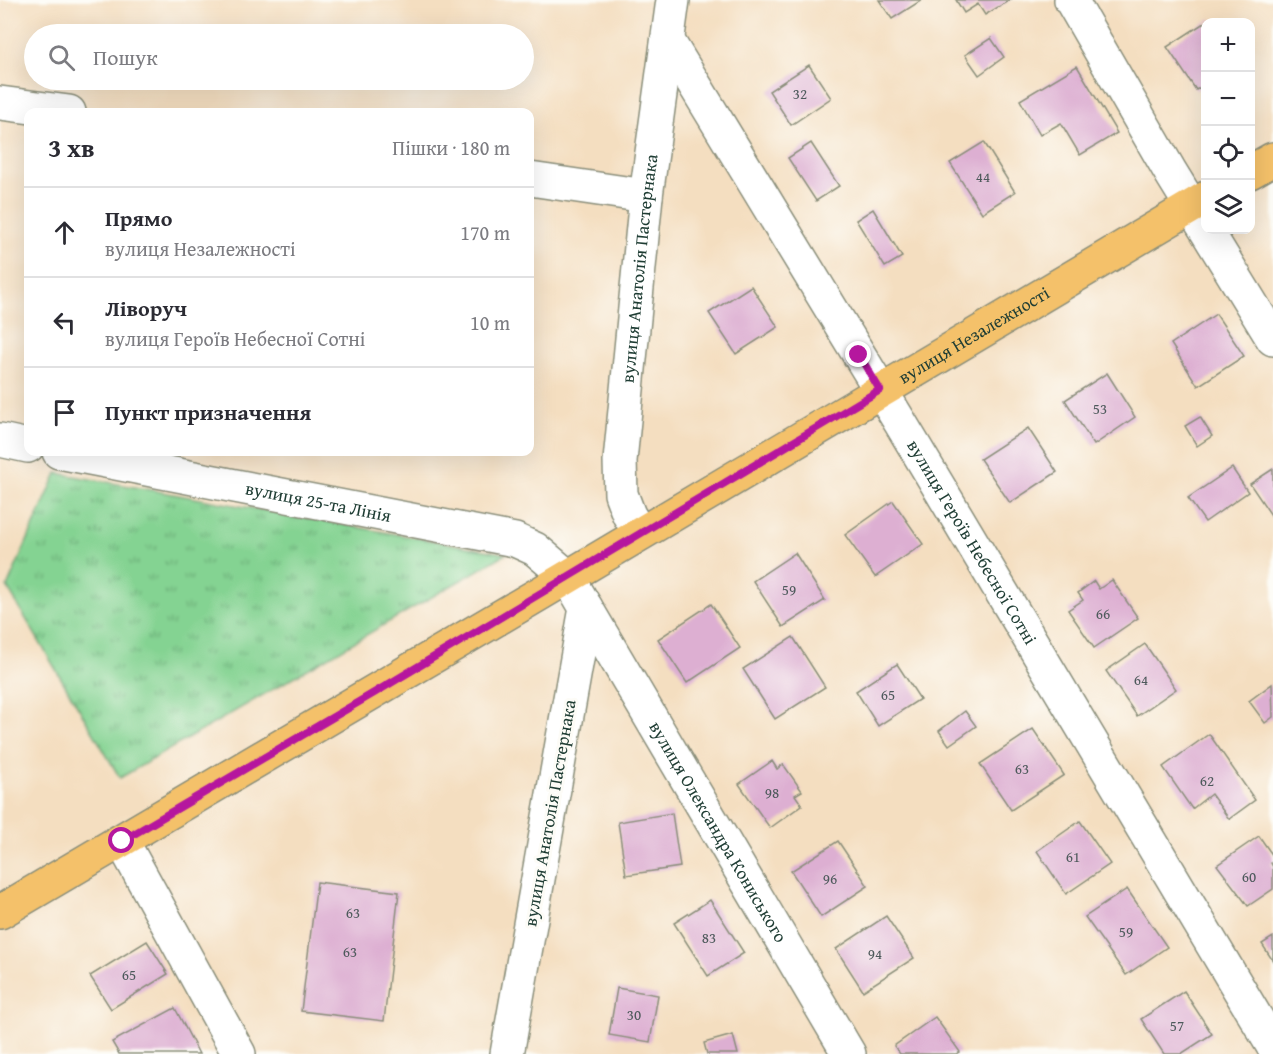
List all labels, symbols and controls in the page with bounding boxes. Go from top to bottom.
map controls [1201,18,1255,234]
button: + [1201,18,1255,72]
search box [24,24,534,90]
icon: search [45,41,78,74]
text: Пошук [93,41,158,73]
button: − [1201,72,1255,126]
house number: 32 [793,83,807,104]
button: locate [1201,126,1255,180]
text: 3 хв [48,128,95,167]
text: Пішки · 180 m [392,133,510,162]
street label: вулиця Анатолія Пастернака [614,152,665,384]
house number: 44 [976,166,990,187]
button: layers [1201,180,1255,234]
text: Прямо [105,202,172,234]
icon: ahead [48,216,81,249]
text: 170 m [460,218,510,247]
text: вулиця Незалежності [105,234,296,263]
street label: вулиця Незалежності [893,279,1054,390]
text: Ліворуч [105,292,187,324]
icon: left [48,306,81,339]
text: 10 m [470,308,510,337]
text: вулиця Героїв Небесної Сотні [105,324,365,353]
route end [845,341,871,367]
icon: arrive [48,396,81,429]
text: Пункт призначення [105,396,311,428]
house number: 53 [1093,398,1107,419]
street label: вулиця Героїв Небесної Сотні [900,434,1044,649]
street label: вулиця 25-та Лінія [243,474,393,529]
house number: 59 [782,579,796,600]
house number: 66 [1096,603,1110,624]
house number: 64 [1134,669,1148,690]
house number: 65 [881,684,895,705]
street label: вулиця Анатолія Пастернака [516,697,583,928]
street label: вулиця Олександра Кониського [643,716,794,948]
house number: 63 [1015,758,1029,779]
house number: 62 [1200,770,1214,791]
house number: 98 [765,782,779,803]
route start [108,827,134,853]
house number: 61 [1066,846,1080,867]
house number: 60 [1242,866,1256,887]
house number: 96 [823,868,837,889]
house number: 63 [346,902,360,923]
house number: 59 [1119,921,1133,942]
house number: 83 [702,927,716,948]
house number: 63 [343,941,357,962]
house number: 94 [868,943,882,964]
house number: 65 [122,964,136,985]
house number: 30 [627,1004,641,1025]
house number: 57 [1170,1015,1184,1036]

